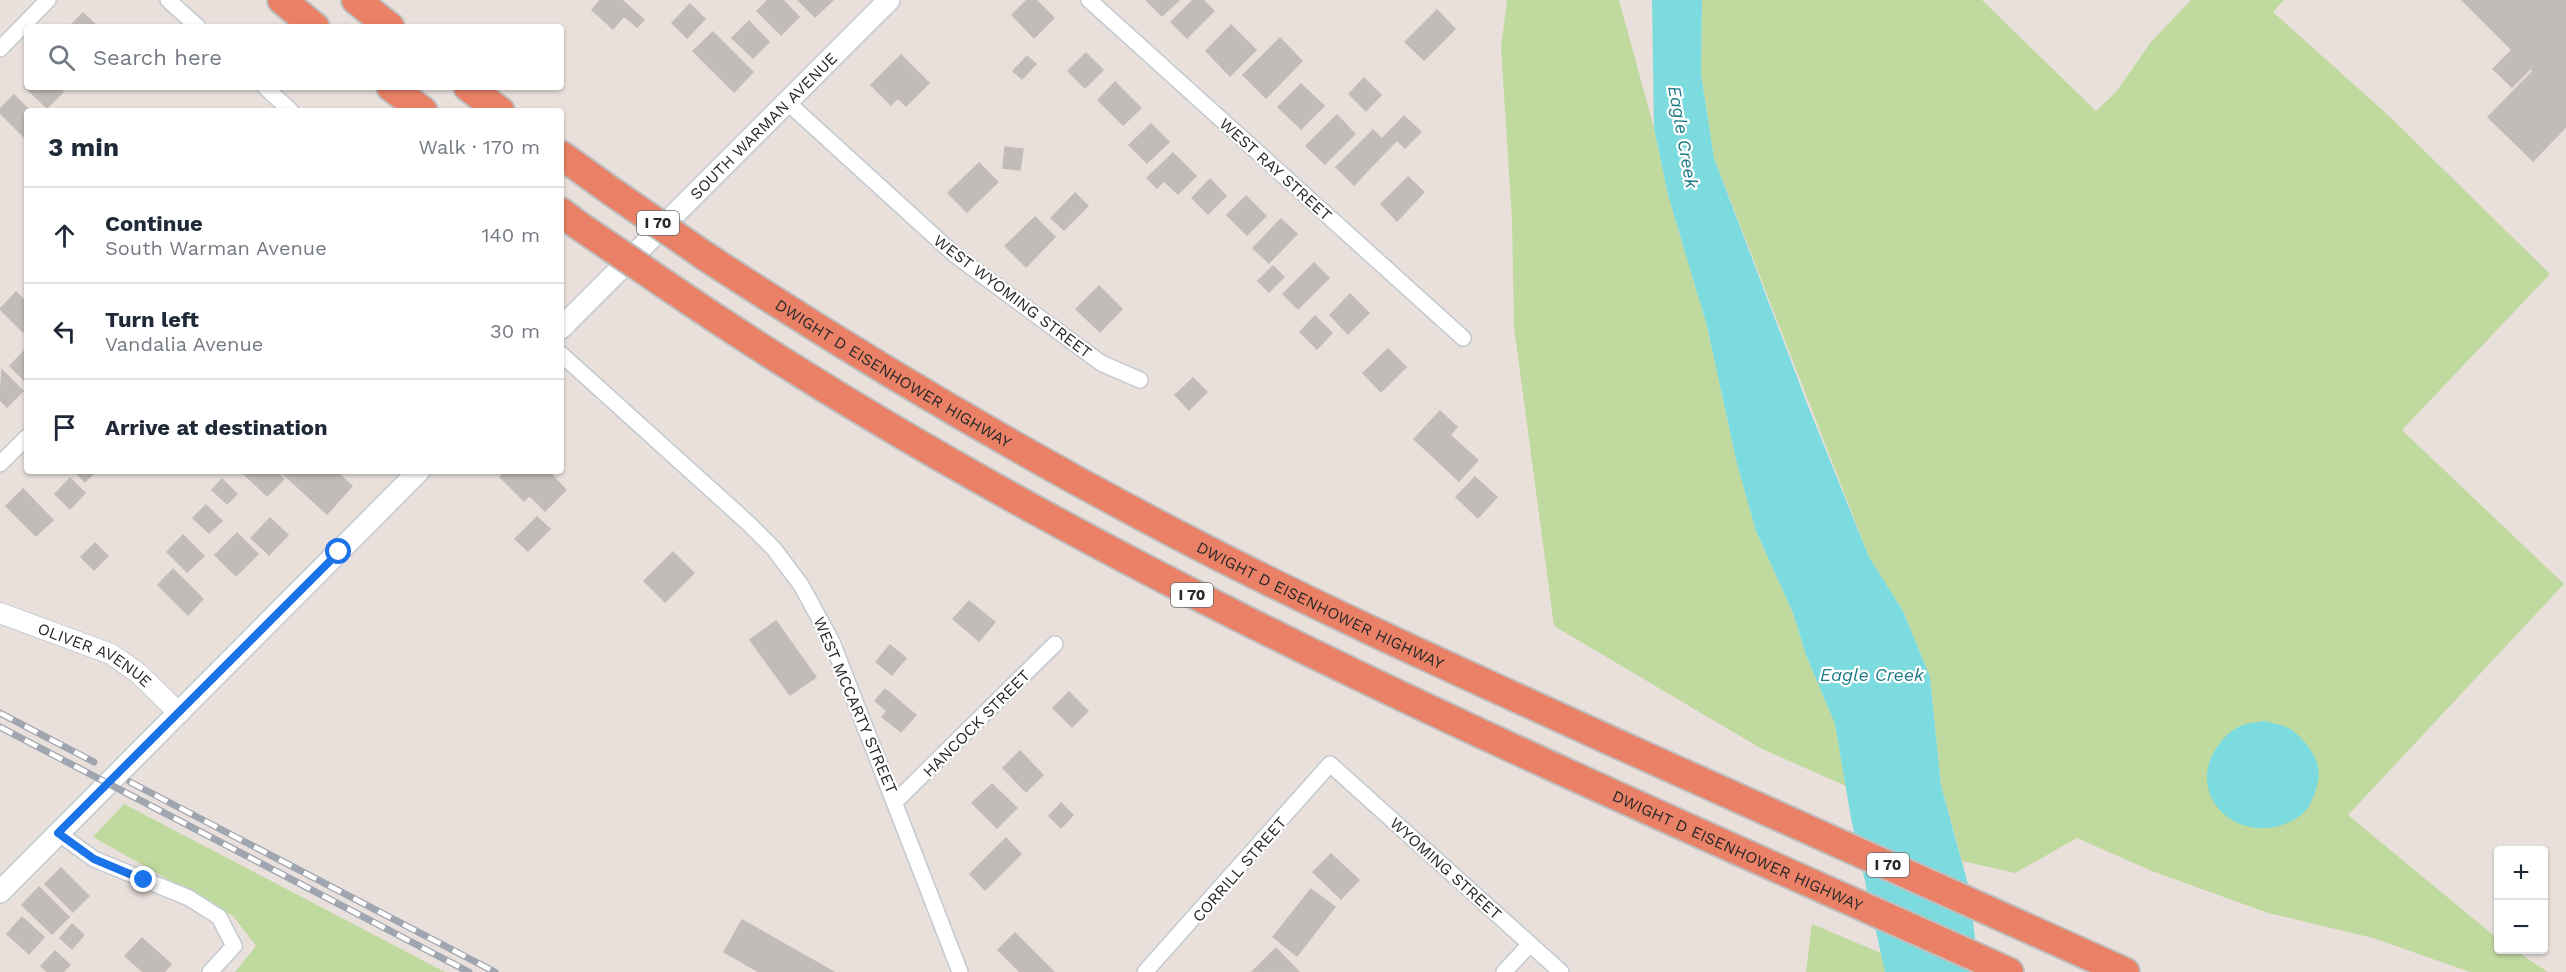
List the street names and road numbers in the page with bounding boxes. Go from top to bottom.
street label: SOUTH WARMAN AVENUE [686,49,841,204]
street label: WEST RAY STREET [1216,114,1336,225]
road number: I 70 [637,211,679,235]
street label: WEST WYOMING STREET [930,231,1096,362]
street label: DWIGHT D EISENHOWER HIGHWAY [772,295,1015,452]
street label: DWIGHT D EISENHOWER HIGHWAY [1193,537,1447,673]
road number: I 70 [1171,583,1213,607]
street label: WEST MCCARTY STREET [810,614,902,797]
street label: OLIVER AVENUE [35,619,155,691]
street label: HANCOCK STREET [919,666,1034,781]
street label: DWIGHT D EISENHOWER HIGHWAY [1609,786,1866,915]
street label: CORRILL STREET [1188,813,1290,926]
street label: WYOMING STREET [1386,813,1506,924]
road number: I 70 [1867,853,1909,877]

